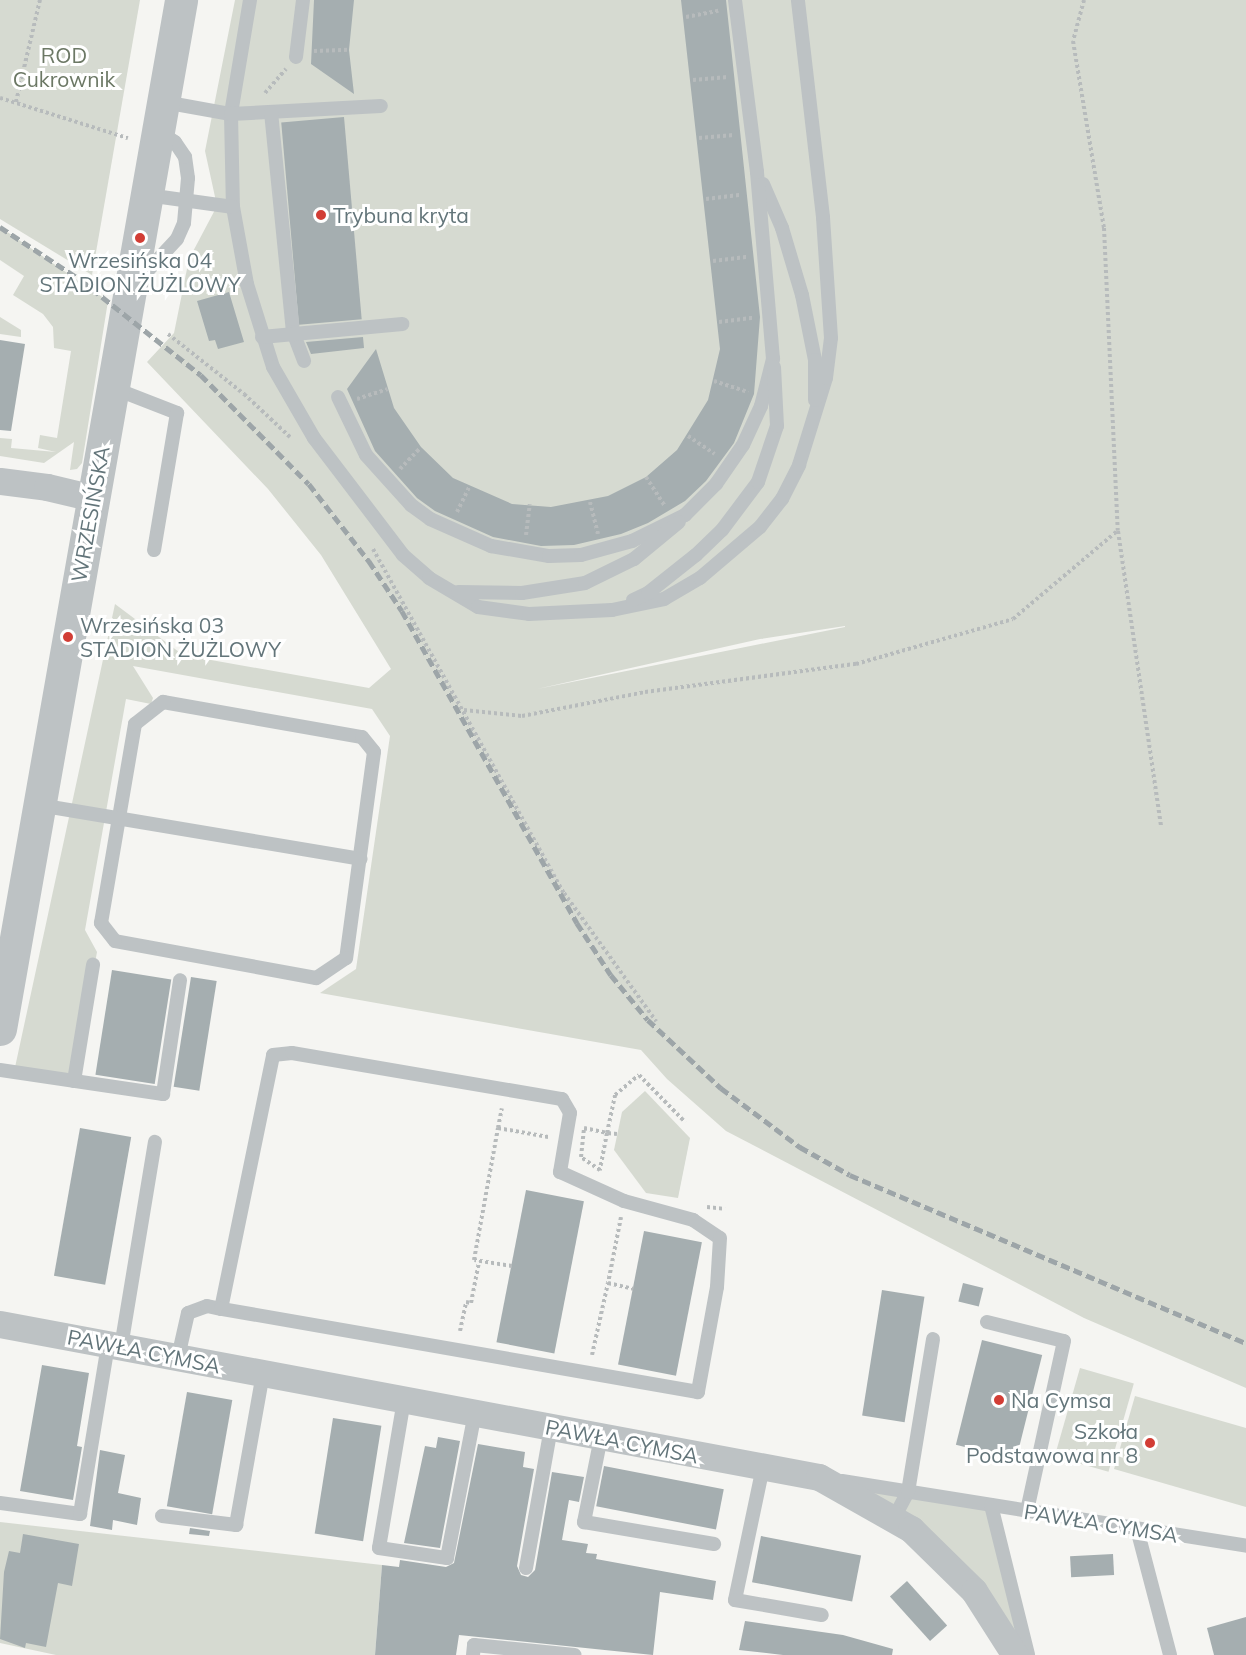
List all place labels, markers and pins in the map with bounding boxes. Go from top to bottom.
place label: Trybuna kryta [333,202,469,228]
marker: Trybuna kryta [314,208,328,222]
marker: Wrzesińska 04 STADION ŻUŻLOWY [133,231,147,245]
place label: Wrzesińska 04 STADION ŻUŻLOWY [40,247,240,297]
place label: Wrzesińska 03 STADION ŻUŻLOWY [80,612,281,662]
marker: Wrzesińska 03 STADION ŻUŻLOWY [61,630,75,644]
place label: Na Cymsa [1011,1387,1111,1413]
marker: Na Cymsa [992,1393,1006,1407]
place label: Szkoła Podstawowa nr 8 [966,1418,1138,1468]
marker: Szkoła Podstawowa nr 8 [1143,1436,1157,1450]

